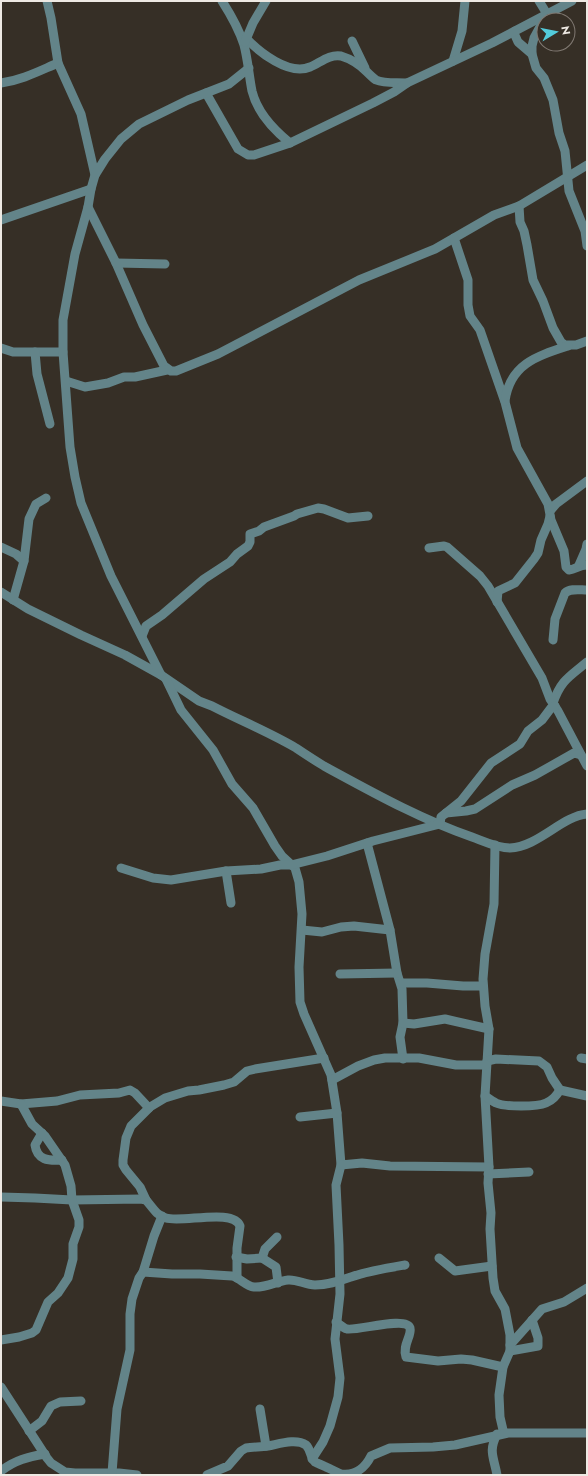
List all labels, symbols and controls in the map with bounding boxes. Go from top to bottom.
north arrow [536,12,576,52]
text: N [557,25,574,36]

